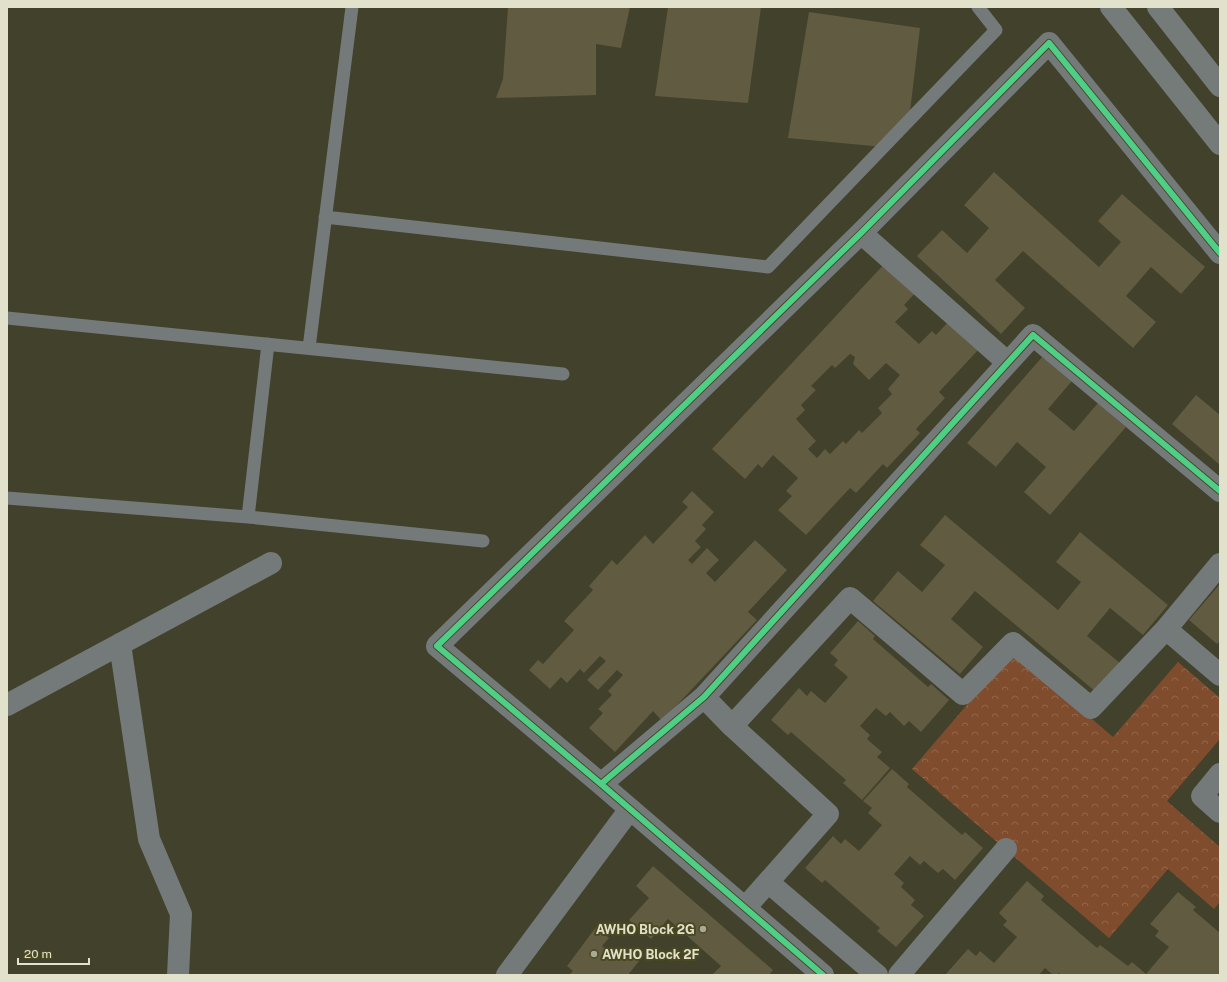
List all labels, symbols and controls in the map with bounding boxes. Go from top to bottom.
place label: AWHO Block 2G [596,922,695,937]
marker: AWHO Block 2G [698,924,708,934]
scale bar [18,940,89,966]
text: 20 m [24,947,52,961]
place label: AWHO Block 2F [602,947,699,962]
marker: AWHO Block 2F [589,949,599,959]

